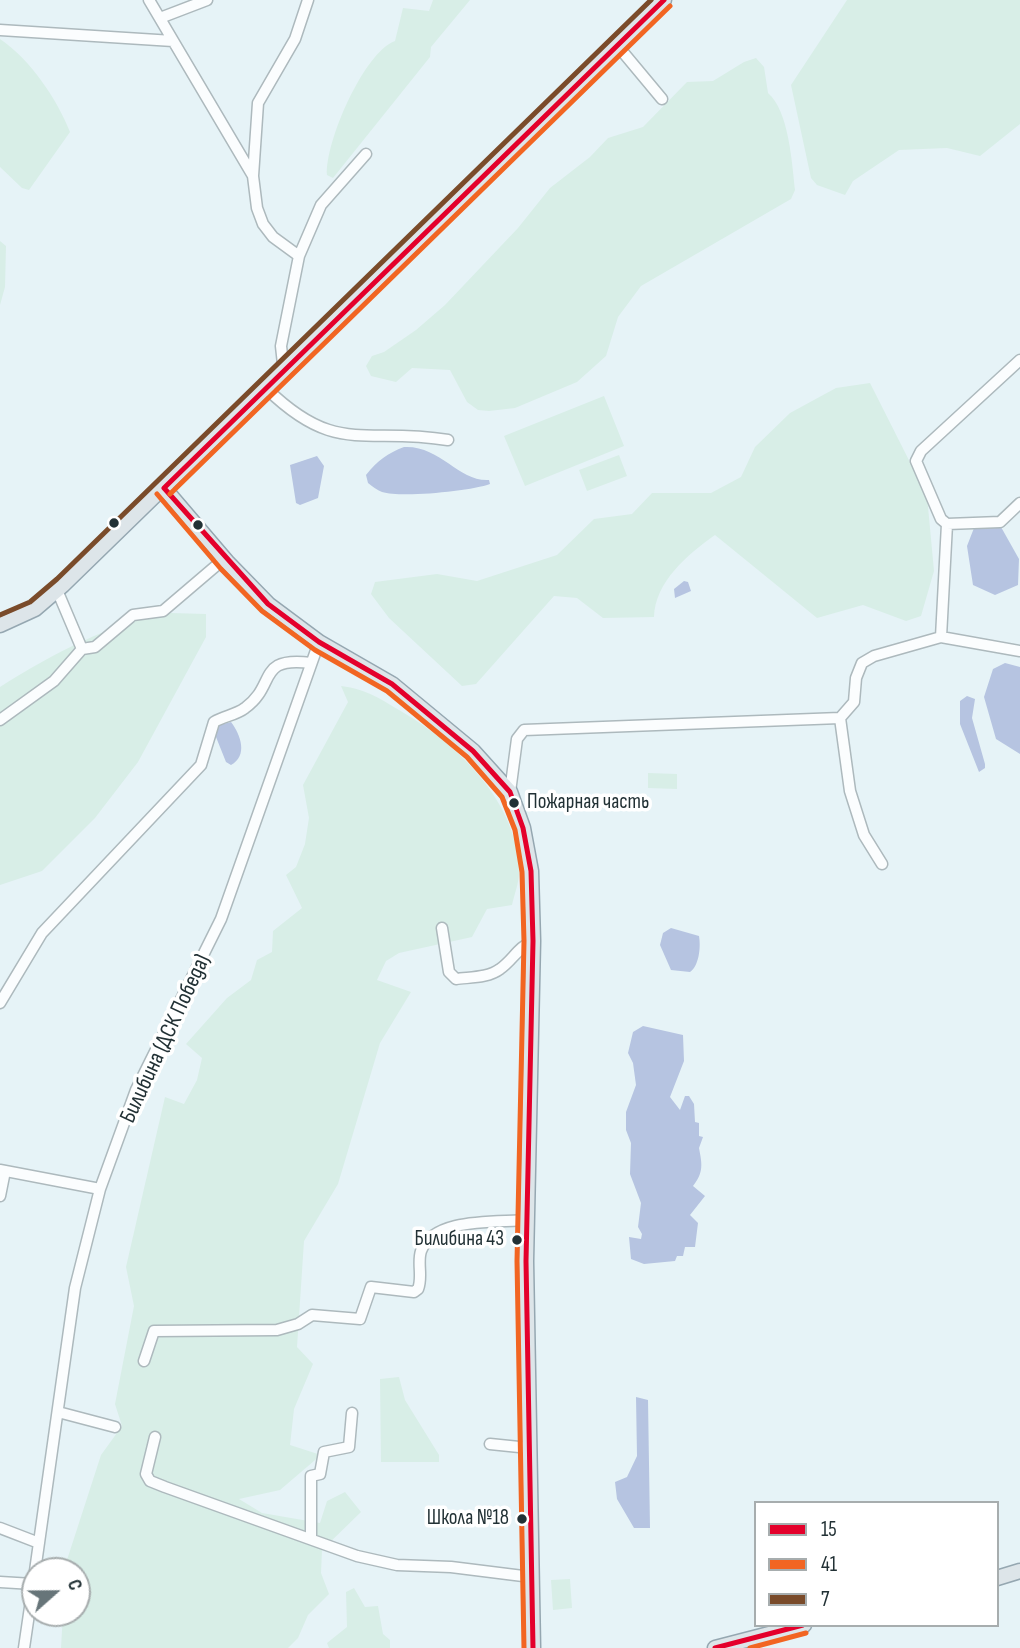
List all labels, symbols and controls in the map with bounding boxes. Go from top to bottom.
unlabelled marker [107,516,121,530]
unlabelled marker [191,518,205,532]
place label: Пожарная часть [527,790,649,816]
marker: Пожарная часть [507,796,521,810]
street label: Билибина (ДСК Победа) [115,950,217,1128]
place label: Билибина 43 [415,1227,504,1253]
marker: Билибина 43 [510,1233,524,1247]
legend [754,1501,999,1627]
place label: Школа №18 [427,1506,509,1532]
marker: Школа №18 [515,1512,529,1526]
text: 15 [821,1517,837,1542]
text: 41 [821,1552,837,1577]
north arrow [21,1557,91,1627]
text: С [62,1576,87,1594]
text: 7 [821,1587,829,1612]

